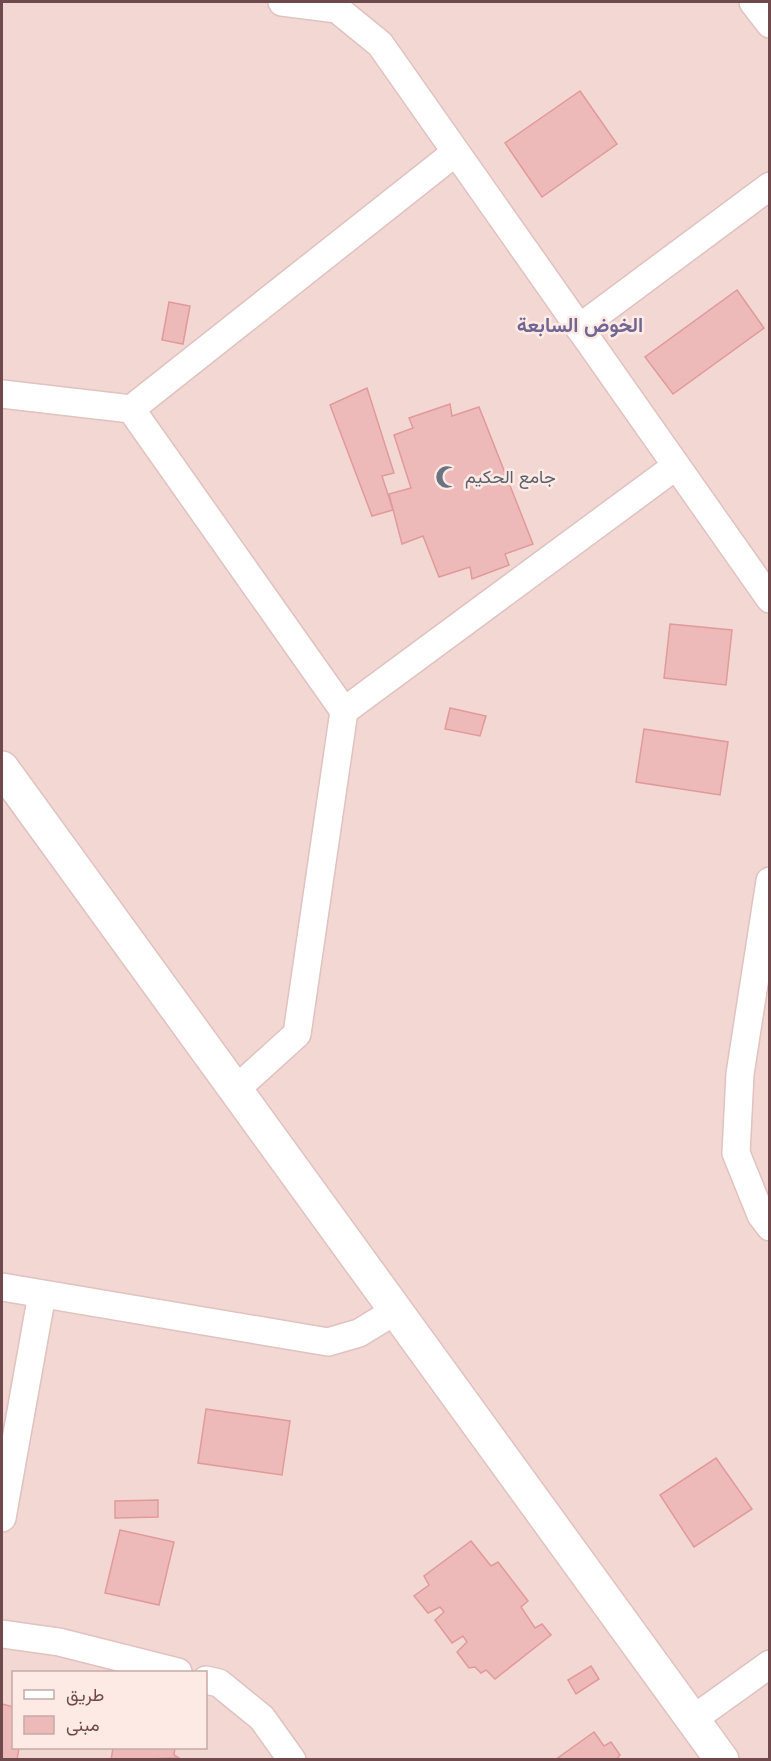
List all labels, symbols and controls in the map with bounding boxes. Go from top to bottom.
district label: الخوض السابعة [517,312,643,338]
mosque icon: جامع الحكيم [434,464,460,490]
place label: جامع الحكيم [465,465,556,489]
legend [12,1671,207,1749]
text: طريق [66,1683,104,1706]
text: مبنى [66,1713,100,1736]

